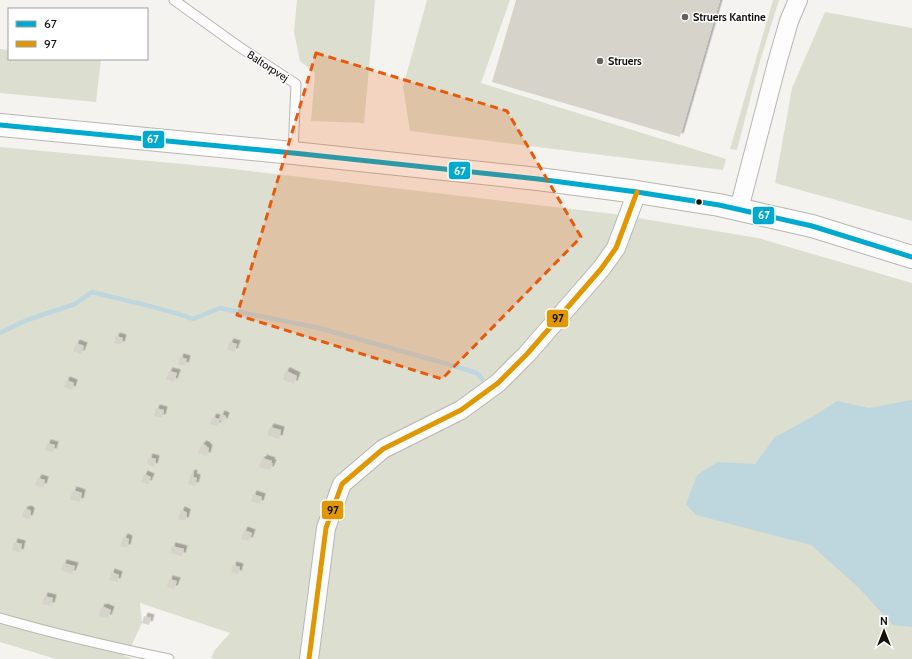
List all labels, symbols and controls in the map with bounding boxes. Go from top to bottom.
legend [8,8,148,60]
place label: Struers Kantine [693,10,766,24]
marker: Struers Kantine [680,12,690,22]
text: 67 [44,16,57,31]
text: 97 [44,36,57,51]
street label: Baltorpvej [245,47,291,85]
place label: Struers [608,54,642,68]
marker: Struers [595,56,605,66]
line badge: 67 [142,130,165,149]
text: 67 [147,132,159,146]
line badge: 67 [448,161,471,180]
text: 67 [454,164,466,178]
unlabelled marker [694,197,704,207]
line badge: 67 [752,206,775,225]
text: 67 [758,208,770,222]
line badge: 97 [546,309,569,328]
text: 97 [552,311,564,325]
line badge: 97 [321,500,344,520]
text: 97 [327,503,339,517]
north arrow [864,611,904,651]
text: N [880,614,888,628]

